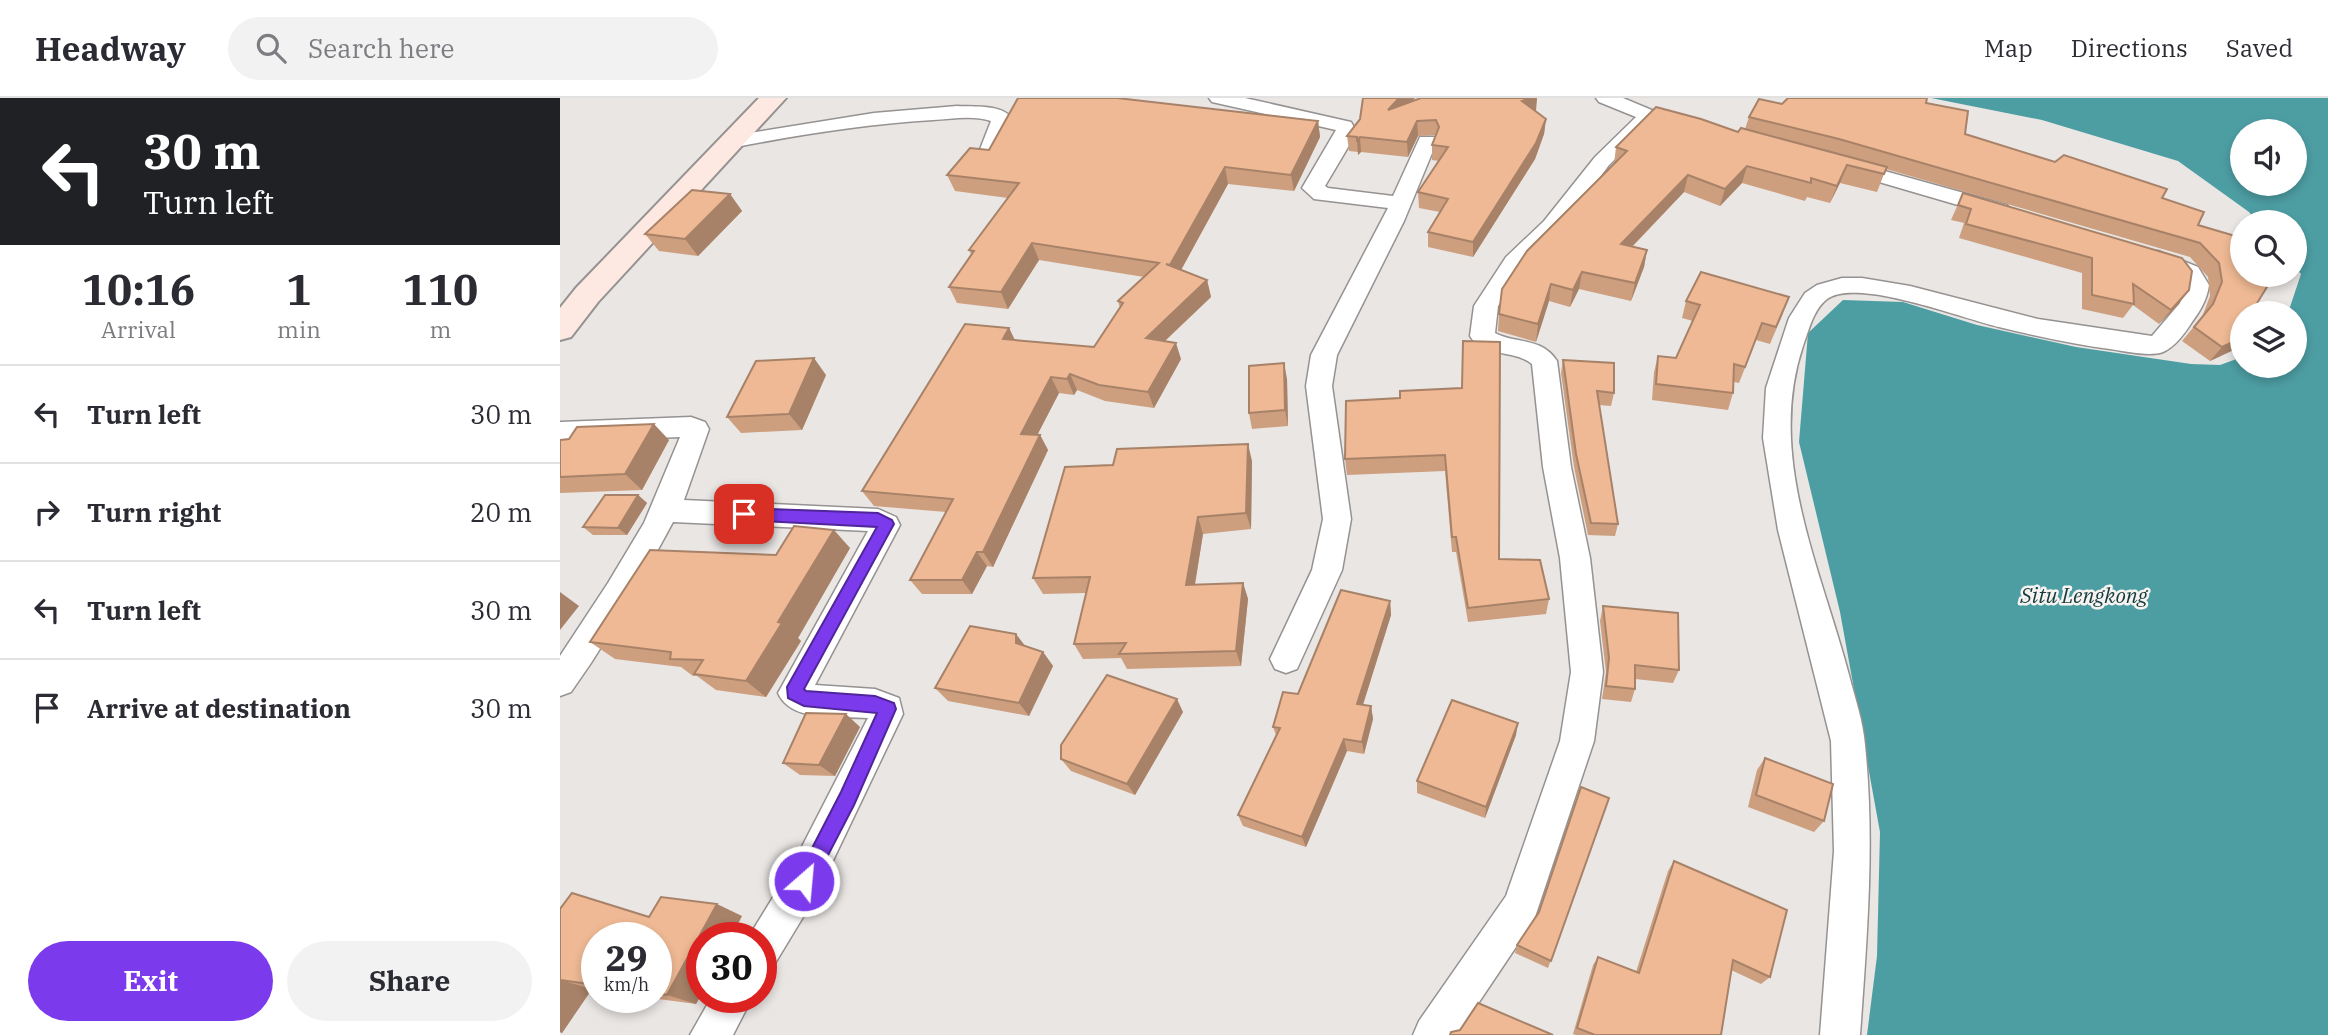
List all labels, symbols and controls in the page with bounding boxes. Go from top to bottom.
search box [228,17,718,80]
text: Headway [35,27,186,70]
icon: search [252,29,290,67]
text: Search here [308,31,454,65]
text: Map [1984,32,2033,64]
text: Directions [2071,32,2188,64]
text: Saved [2226,32,2293,64]
text: 30 m [143,119,261,182]
map controls [2230,119,2307,378]
button: sound [2230,119,2307,196]
icon: left [28,126,119,217]
text: Turn left [143,181,274,223]
button: search [2230,210,2307,287]
text: 10:16 [82,262,195,317]
text: 1 [286,262,312,317]
text: 110 [403,262,478,317]
button: layers [2230,301,2307,378]
text: Arrival [101,314,176,344]
text: min [277,314,321,344]
text: m [429,314,451,344]
icon: left [28,395,66,433]
text: Turn left [87,397,201,431]
text: 30 m [470,397,532,431]
pin [714,484,774,544]
icon: right [28,493,66,531]
text: Turn right [87,495,221,529]
text: 20 m [470,495,532,529]
icon: arrive [725,495,763,533]
water label: Situ Lengkong [2019,581,2149,609]
icon: left [28,591,66,629]
text: Turn left [87,593,201,627]
text: 30 m [470,593,532,627]
icon: arrive [28,689,66,727]
text: Arrive at destination [87,691,351,725]
text: 30 m [470,691,532,725]
position arrow [767,844,841,918]
speed limit sign: 30 [686,922,777,1013]
text: 29 [605,935,648,981]
button: Exit [28,941,273,1021]
button: Share [287,941,532,1021]
text: km/h [604,973,649,996]

